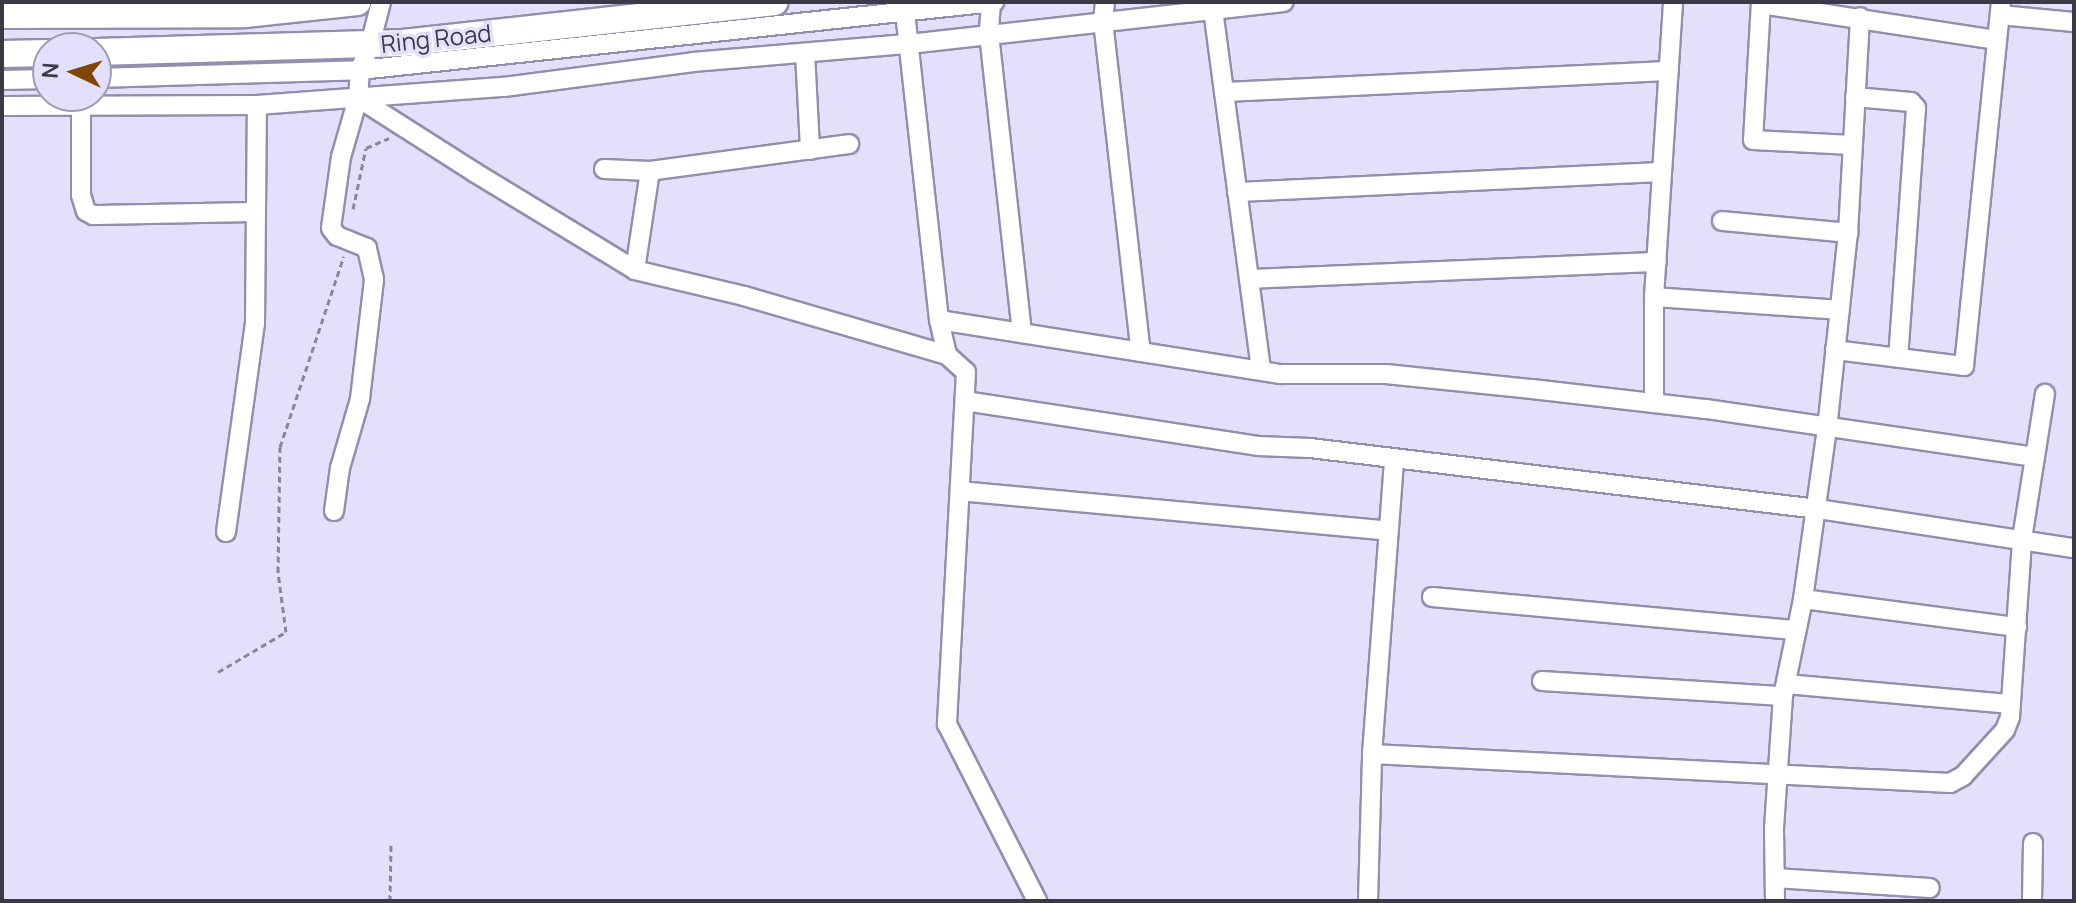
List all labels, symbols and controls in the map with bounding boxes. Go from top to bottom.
street label: Ring Road [379,18,493,58]
north arrow [32,32,112,112]
text: N [35,62,66,79]

